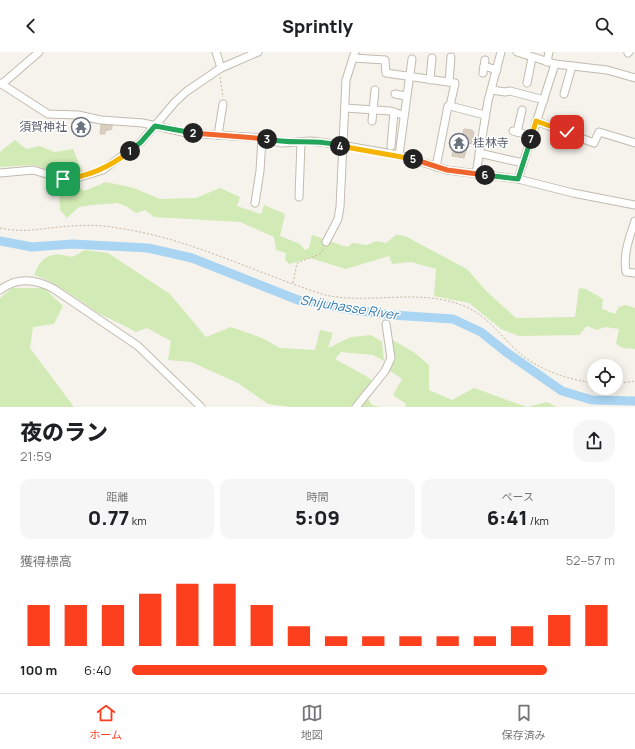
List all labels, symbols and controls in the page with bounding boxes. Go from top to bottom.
text: Sprintly [282,14,353,38]
icon: back [20,15,42,37]
icon: search [593,15,615,37]
pin [550,115,584,149]
temple icon: 須賀神社 [70,116,92,138]
place label: 須賀神社 [19,118,67,135]
icon: check [556,121,578,143]
pin: 2 [183,123,203,143]
text: 2 [190,125,196,140]
pin: 3 [257,129,277,149]
pin: 7 [521,129,541,149]
text: 3 [264,131,270,146]
text: 7 [528,131,534,146]
temple icon: 桂林寺 [448,132,470,154]
place label: 桂林寺 [473,134,509,151]
pin: 4 [330,136,350,156]
text: 4 [337,138,343,153]
pin: 1 [120,141,140,161]
text: 1 [128,143,132,158]
pin: 5 [403,149,423,169]
text: 5 [410,151,416,166]
pin [46,162,80,196]
pin: 6 [475,165,495,185]
text: 6 [482,167,488,182]
icon: arrive [52,168,74,190]
water label: Shijuhasse River [299,290,401,324]
map controls [587,359,623,395]
button: locate [587,359,623,395]
text: 夜のラン [20,417,108,447]
button: share [573,420,615,462]
text: 21:59 [20,447,52,465]
text: 距離 [106,489,128,504]
text: 時間 [306,489,328,504]
text: ペース [502,489,534,504]
text: 0.77 [88,504,129,531]
text: 5:09 [295,504,340,531]
text: 6:41 [487,504,528,531]
text: km [129,513,146,528]
text: /km [528,513,549,528]
text: 52–57 m [566,551,615,569]
text: 獲得標高 [20,552,72,570]
text: 100 m [20,661,57,679]
text: 6:40 [84,661,112,679]
tab: ホーム [89,702,122,742]
tab: 地図 [301,702,323,742]
tab: 保存済み [502,702,546,742]

